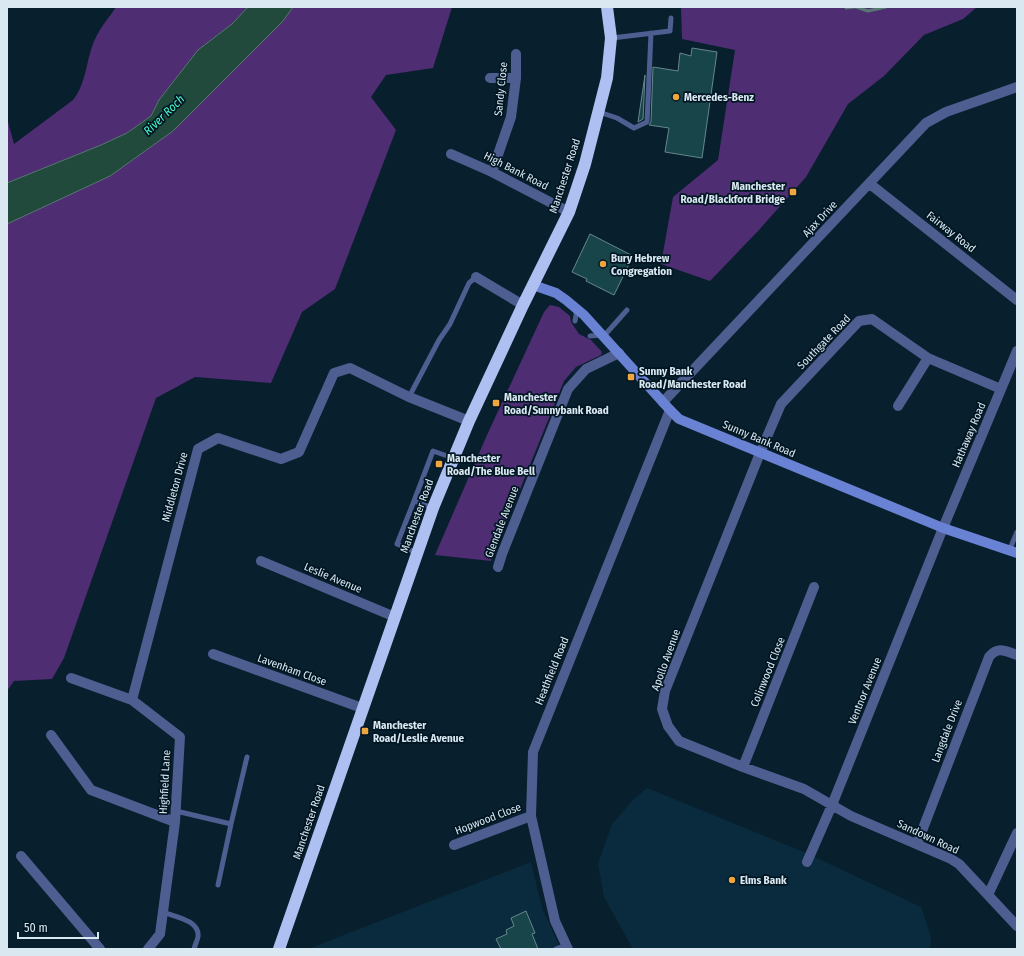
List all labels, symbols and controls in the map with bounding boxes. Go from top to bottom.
street label: Sandy Close [492,61,510,117]
place label: Mercedes-Benz [684,91,754,104]
water label: River Roch [141,92,187,138]
marker: Mercedes-Benz [671,92,681,102]
street label: Manchester Road [547,137,583,215]
street label: High Bank Road [482,149,550,193]
place label: Manchester Road/Blackford Bridge [680,180,786,206]
marker: Manchester Road/Blackford Bridge [788,187,798,197]
street label: Ajax Drive [800,198,840,240]
street label: Fairway Road [924,209,978,255]
place label: Bury Hebrew Congregation [611,252,672,278]
marker: Bury Hebrew Congregation [598,259,608,269]
street label: Southgate Road [795,312,853,372]
place label: Sunny Bank Road/Manchester Road [639,365,746,391]
marker: Sunny Bank Road/Manchester Road [626,372,636,382]
place label: Manchester Road/Sunnybank Road [504,391,609,417]
marker: Manchester Road/Sunnybank Road [491,398,501,408]
street label: Hathaway Road [949,401,989,469]
street label: Sunny Bank Road [721,418,797,460]
street label: Middleton Drive [159,451,191,523]
place label: Manchester Road/The Blue Bell [447,452,536,478]
marker: Manchester Road/The Blue Bell [434,459,444,469]
street label: Manchester Road [398,477,436,555]
street label: Glendale Avenue [482,484,522,560]
street label: Leslie Avenue [302,560,364,596]
street label: Apollo Avenue [649,627,683,693]
street label: Heathfield Road [532,635,572,707]
street label: Colinwood Close [748,635,788,709]
street label: Lavenham Close [256,651,328,689]
street label: Ventnor Avenue [846,656,884,726]
street label: Langdale Drive [929,698,965,764]
place label: Manchester Road/Leslie Avenue [373,719,465,745]
marker: Manchester Road/Leslie Avenue [360,726,370,736]
street label: Highfield Lane [157,750,173,814]
street label: Manchester Road [290,783,328,861]
street label: Hopwood Close [453,800,523,838]
street label: Sandown Road [895,817,961,857]
place label: Elms Bank [740,874,787,887]
marker: Elms Bank [727,875,737,885]
scale bar [18,914,98,940]
text: 50 m [24,921,48,935]

